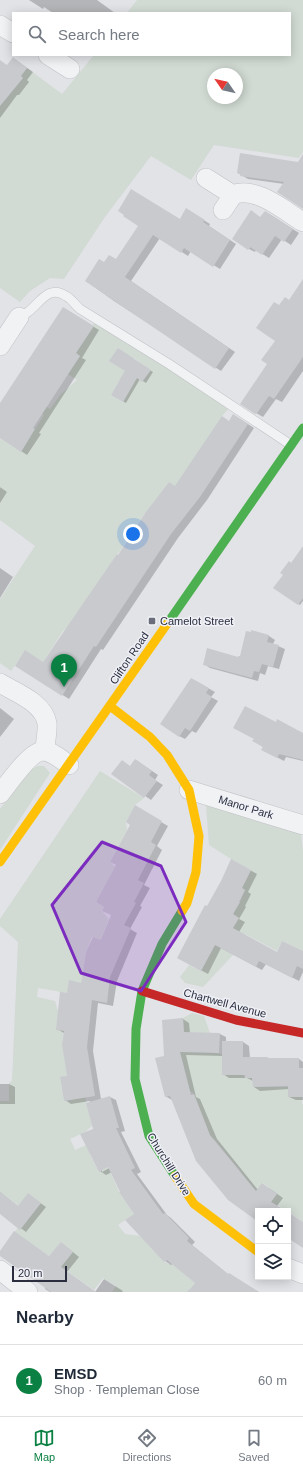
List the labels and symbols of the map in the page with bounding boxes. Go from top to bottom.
north arrow [207,68,243,104]
your location [123,524,143,544]
place label: Camelot Street [160,615,233,627]
marker: Camelot Street [147,616,157,626]
street label: Clifton Road [107,630,151,686]
pin: 1 [51,654,77,687]
street label: Manor Park [217,793,275,821]
street label: Chartwell Avenue [182,986,268,1020]
street label: Churchill Drive [145,1130,193,1198]
scale bar [12,1264,67,1283]

